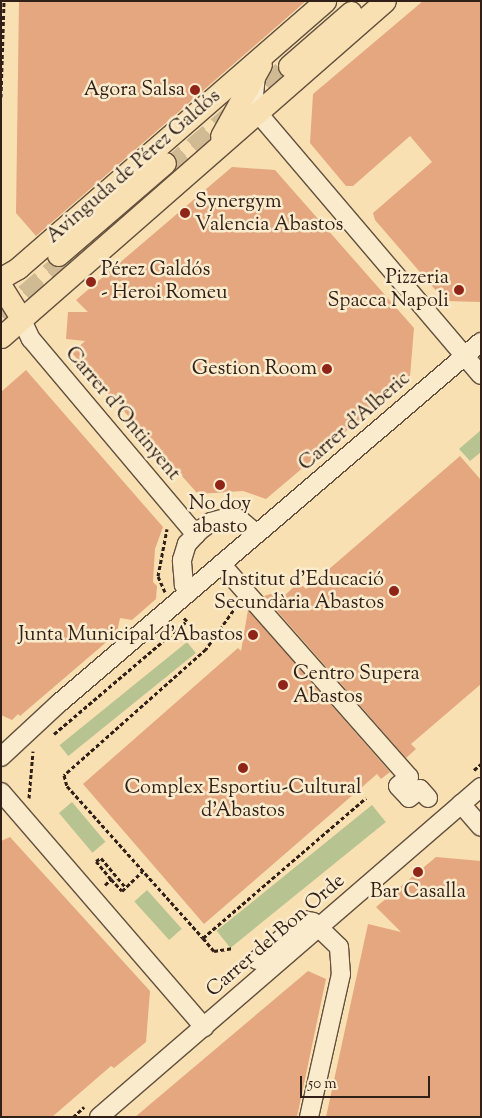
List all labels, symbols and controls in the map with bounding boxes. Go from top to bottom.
place label: Agora Salsa [84,78,185,102]
marker: Agora Salsa [189,84,201,96]
street label: Avinguda de Pérez Galdós [42,85,226,249]
place label: Synergym Valencia Abastos [195,190,343,237]
marker: Synergym Valencia Abastos [179,207,191,219]
place label: Pérez Galdós - Heroi Romeu [101,258,227,305]
place label: Pizzeria Spacca Napoli [327,266,449,313]
marker: Pérez Galdós - Heroi Romeu [85,276,97,288]
marker: Pizzeria Spacca Napoli [453,284,465,296]
street label: Carrer d'Ontinyent [59,342,185,486]
place label: Gestion Room [192,357,317,381]
marker: Gestion Room [321,363,333,375]
street label: Carrer d'Alberic [295,367,415,477]
marker: No doy abasto [214,479,226,491]
place label: No doy abasto [189,493,251,540]
place label: Institut d'Educació Secundària Abastos [214,568,384,615]
marker: Institut d'Educació Secundària Abastos [388,585,400,597]
place label: Junta Municipal d'Abastos [18,623,243,647]
marker: Junta Municipal d'Abastos [247,629,259,641]
place label: Centro Supera Abastos [293,662,420,709]
marker: Centro Supera Abastos [277,679,289,691]
marker: Complex Esportiu-Cultural d'Abastos [237,762,249,774]
place label: Complex Esportiu-Cultural d'Abastos [124,776,362,823]
marker: Bar Casalla [412,866,424,878]
street label: Carrer del Bon Orde [202,869,350,1003]
place label: Bar Casalla [370,880,466,904]
scale bar [302,1066,432,1098]
text: 50 m [308,1074,337,1095]

